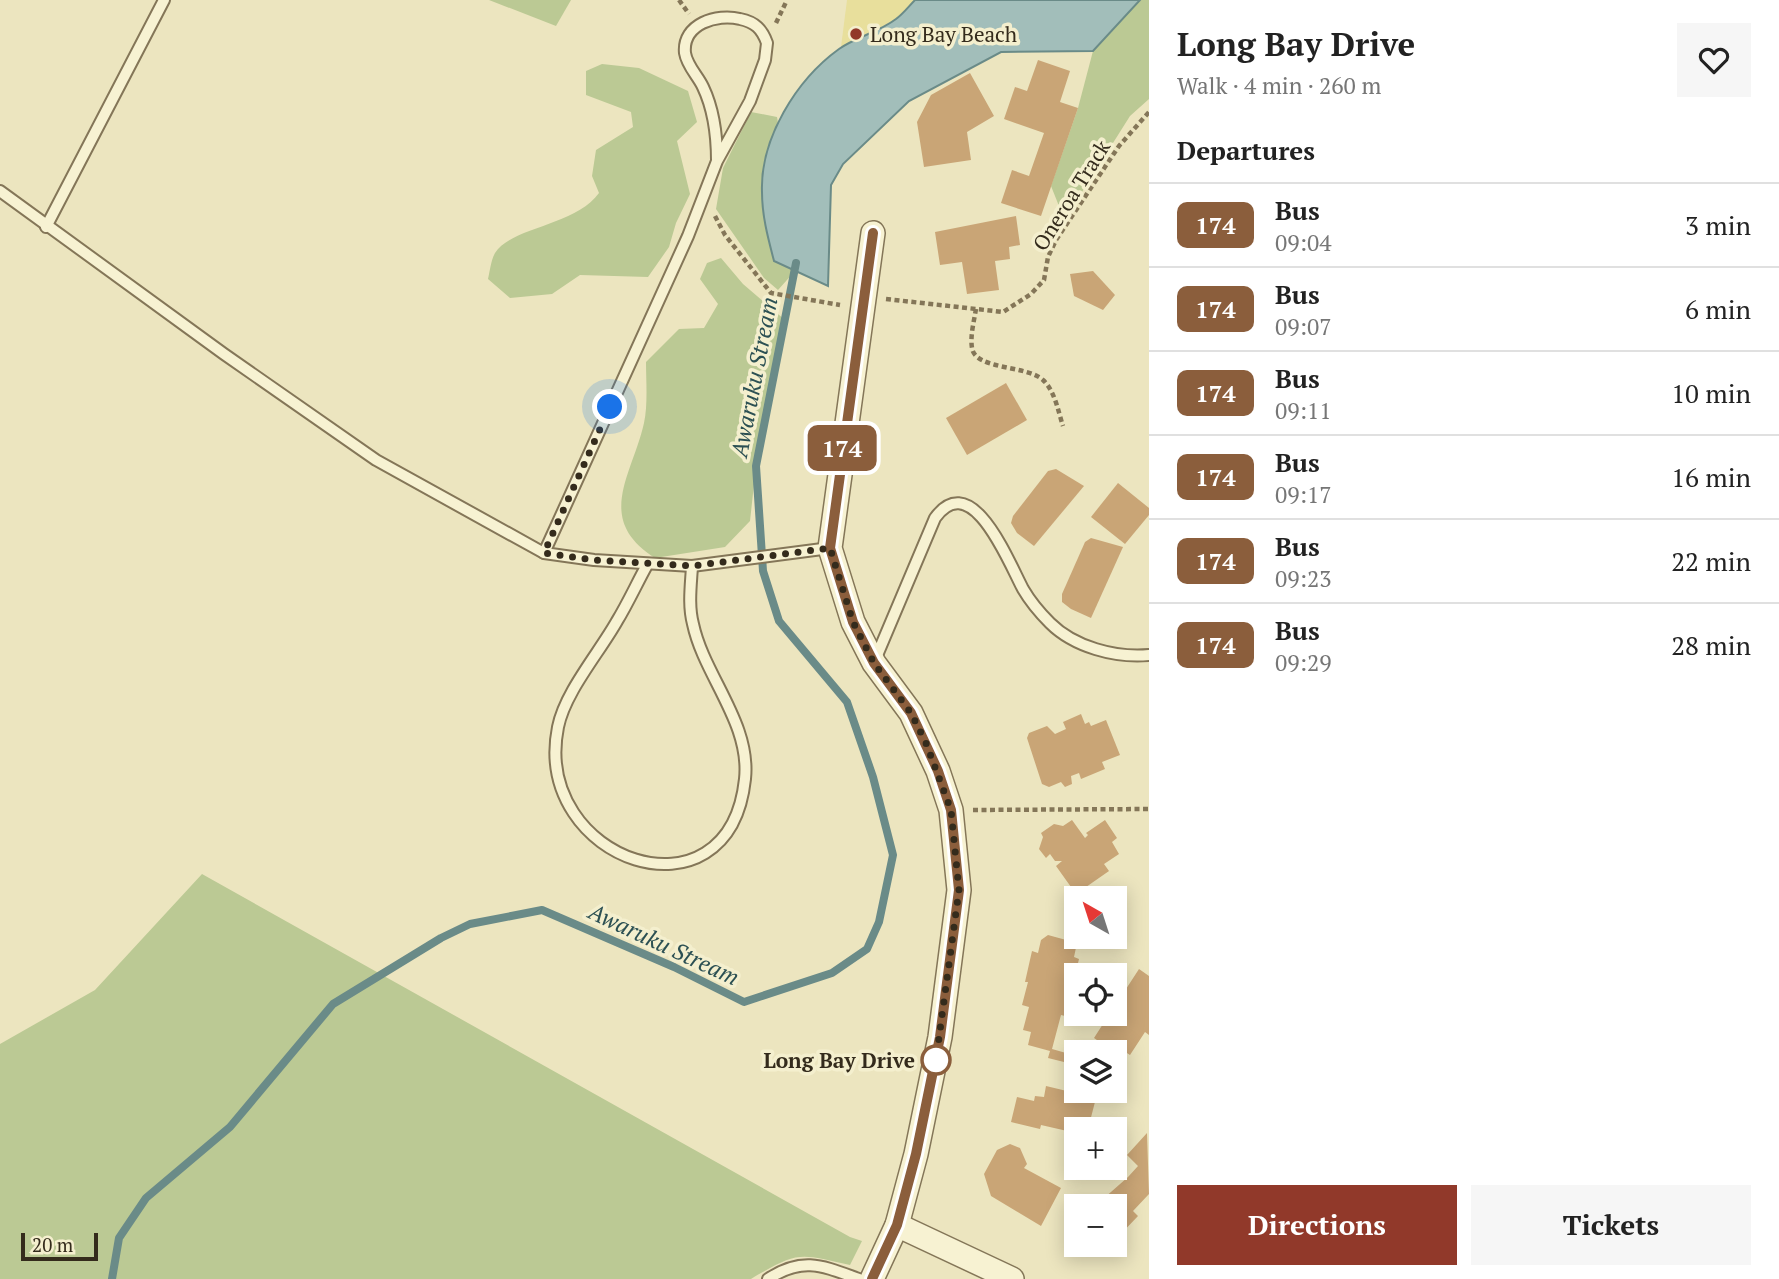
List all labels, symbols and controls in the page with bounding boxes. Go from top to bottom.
place label: Long Bay Beach [870,20,1017,48]
text: Long Bay Drive [1177,22,1415,65]
button: heart [1677,23,1751,97]
marker: Long Bay Beach [848,26,864,42]
text: Walk · 4 min · 260 m [1177,70,1381,101]
text: Departures [1177,133,1315,167]
street label: Oneroa Track [1026,134,1116,256]
text: Bus [1275,193,1320,227]
text: 3 min [1685,208,1751,242]
text: 174 [1195,209,1236,241]
text: 09:04 [1275,227,1332,258]
text: Bus [1275,277,1320,311]
text: 6 min [1685,292,1751,326]
text: 174 [1195,293,1236,325]
water label: Awaruku Stream [723,294,785,462]
text: 09:07 [1275,311,1332,342]
text: Bus [1275,361,1320,395]
text: 10 min [1671,376,1751,410]
text: 174 [1195,377,1236,409]
your location [592,389,627,424]
text: 09:11 [1275,395,1332,426]
line badge: 174 [802,425,882,471]
text: 174 [822,432,862,464]
text: Bus [1275,445,1320,479]
text: 16 min [1671,460,1751,494]
text: 174 [1195,461,1236,493]
text: 09:17 [1275,479,1332,510]
text: Bus [1275,529,1320,563]
text: 22 min [1671,544,1751,578]
text: 174 [1195,545,1236,577]
text: 09:23 [1275,563,1332,594]
text: Bus [1275,613,1320,647]
text: 28 min [1671,628,1751,662]
text: 174 [1195,629,1236,661]
text: 09:29 [1275,647,1332,678]
north arrow [1064,886,1127,948]
map controls [1064,886,1127,1257]
water label: Awaruku Stream [582,895,744,992]
button: locate [1064,963,1127,1026]
button: layers [1064,1040,1127,1103]
marker: Long Bay Drive [921,1045,951,1075]
place label: Long Bay Drive [763,1046,915,1074]
button: + [1064,1117,1127,1180]
button: Directions [1177,1185,1457,1265]
button: Tickets [1471,1185,1751,1265]
button: − [1064,1194,1127,1257]
scale bar [21,1230,98,1262]
text: 20 m [32,1232,73,1257]

